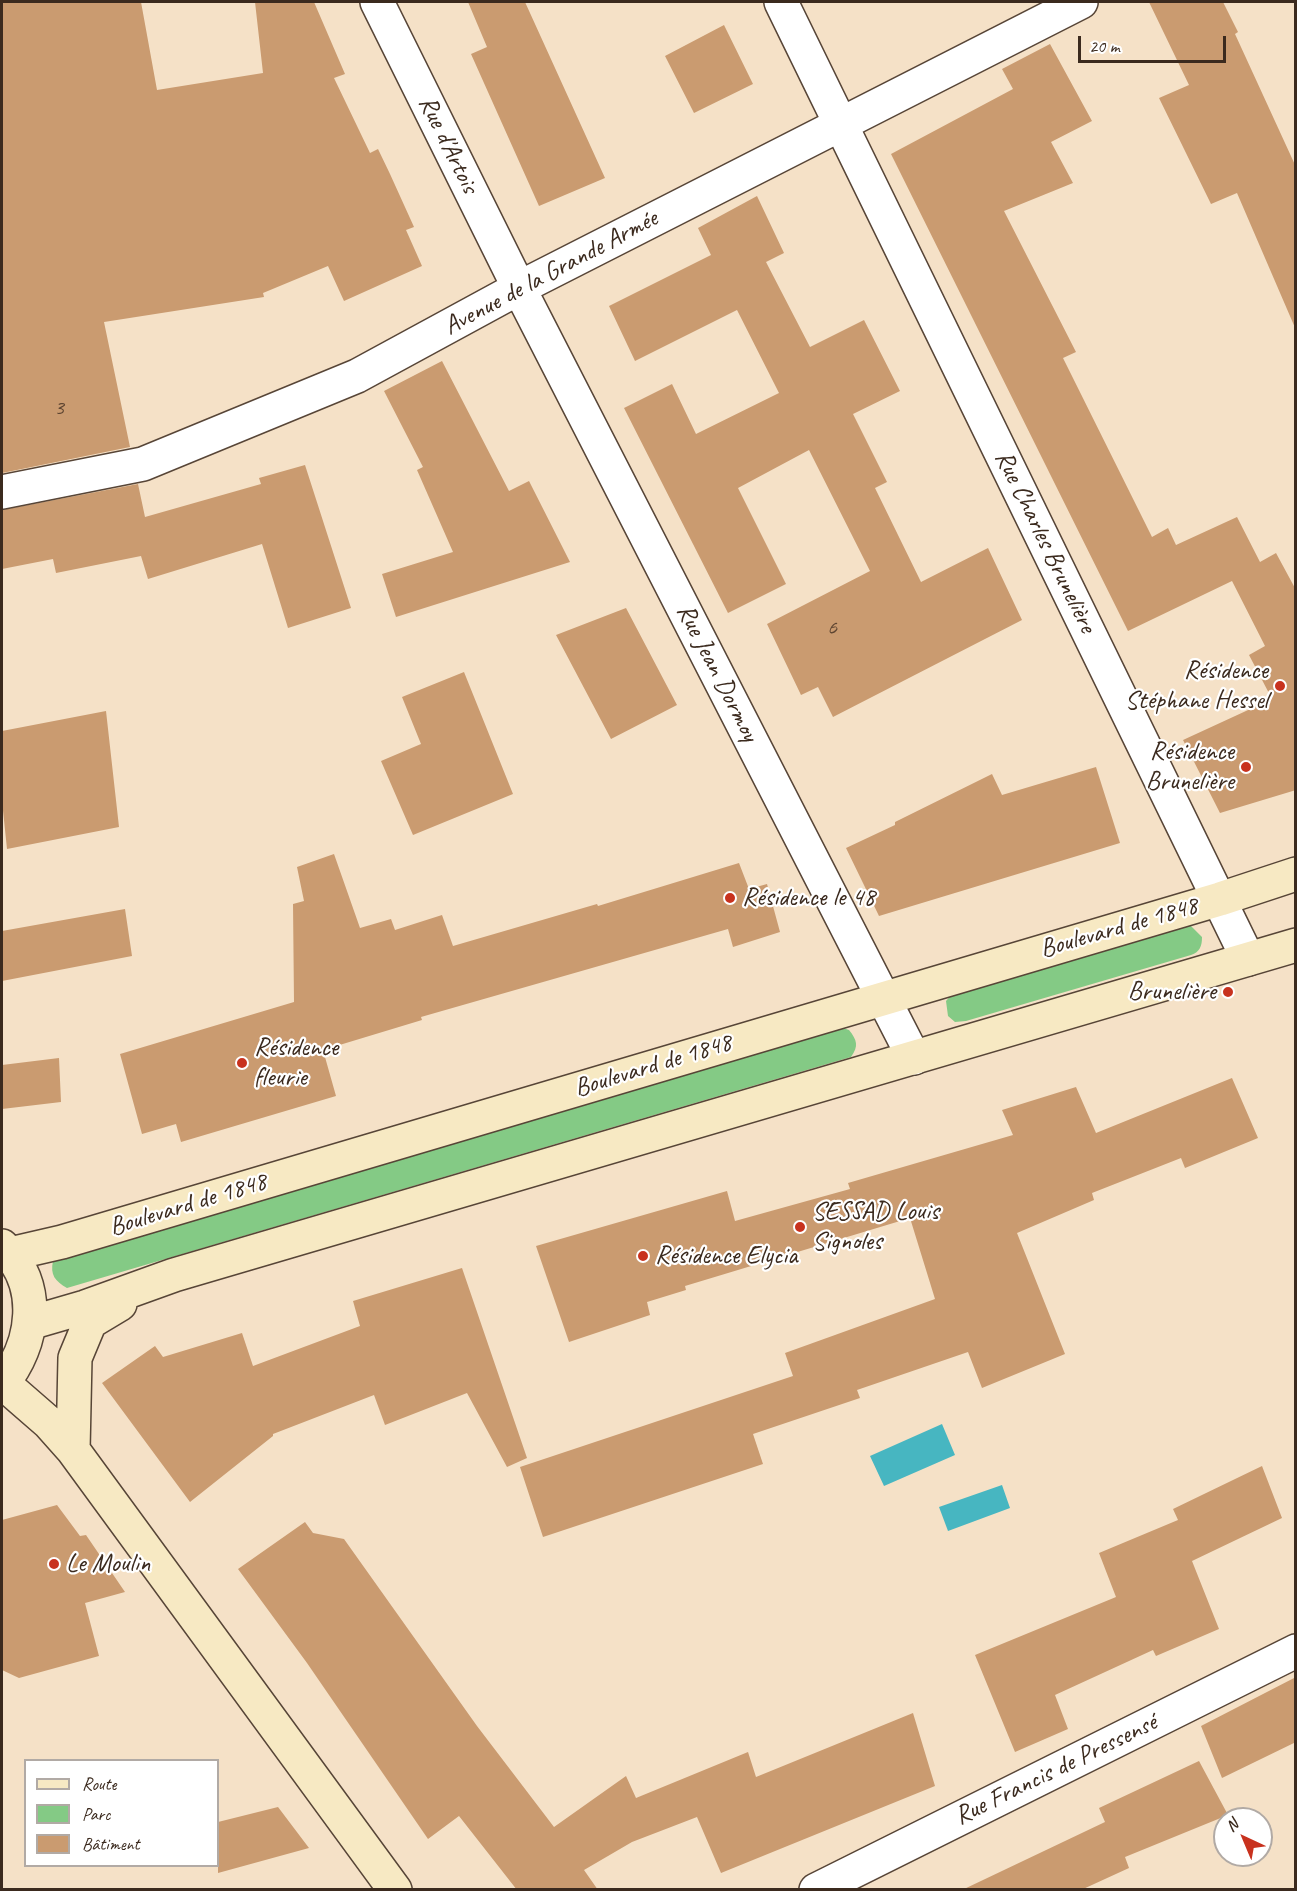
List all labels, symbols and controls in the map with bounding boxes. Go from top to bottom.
scale bar [1081,24,1230,62]
text: 20 m [1089,35,1120,57]
street label: Rue d'Artois [411,91,485,199]
street label: Avenue de la Grande Armée [439,203,663,343]
house number: 3 [54,395,64,421]
street label: Rue Charles Brunelière [987,446,1103,638]
street label: Rue Jean Dormoy [669,599,765,747]
house number: 6 [827,615,837,641]
place label: Résidence Stéphane Hessel [1125,655,1268,716]
marker: Résidence Stéphane Hessel [1273,679,1287,693]
place label: Résidence Brunelière [1146,736,1234,798]
marker: Résidence Brunelière [1239,760,1253,774]
place label: Résidence le 48 [742,882,875,914]
marker: Résidence le 48 [723,891,737,905]
street label: Boulevard de 1848 [1036,891,1202,965]
place label: Brunelière [1128,976,1216,1008]
marker: Brunelière [1221,985,1235,999]
street label: Boulevard de 1848 [571,1027,735,1105]
place label: Résidence fleurie [254,1032,338,1094]
marker: Résidence fleurie [235,1056,249,1070]
street label: Boulevard de 1848 [106,1166,270,1244]
place label: SESSAD Louis Signoles [812,1196,939,1258]
marker: SESSAD Louis Signoles [793,1220,807,1234]
place label: Résidence Elycia [655,1240,797,1272]
marker: Résidence Elycia [636,1249,650,1263]
place label: Le Moulin [66,1548,150,1580]
marker: Le Moulin [47,1557,61,1571]
street label: Rue Francis de Pressensé [950,1708,1162,1832]
legend [24,1759,219,1867]
text: Route [82,1773,116,1795]
text: Parc [82,1803,110,1825]
north arrow [1213,1807,1273,1867]
text: N [1221,1815,1242,1836]
text: Bâtiment [82,1833,140,1855]

